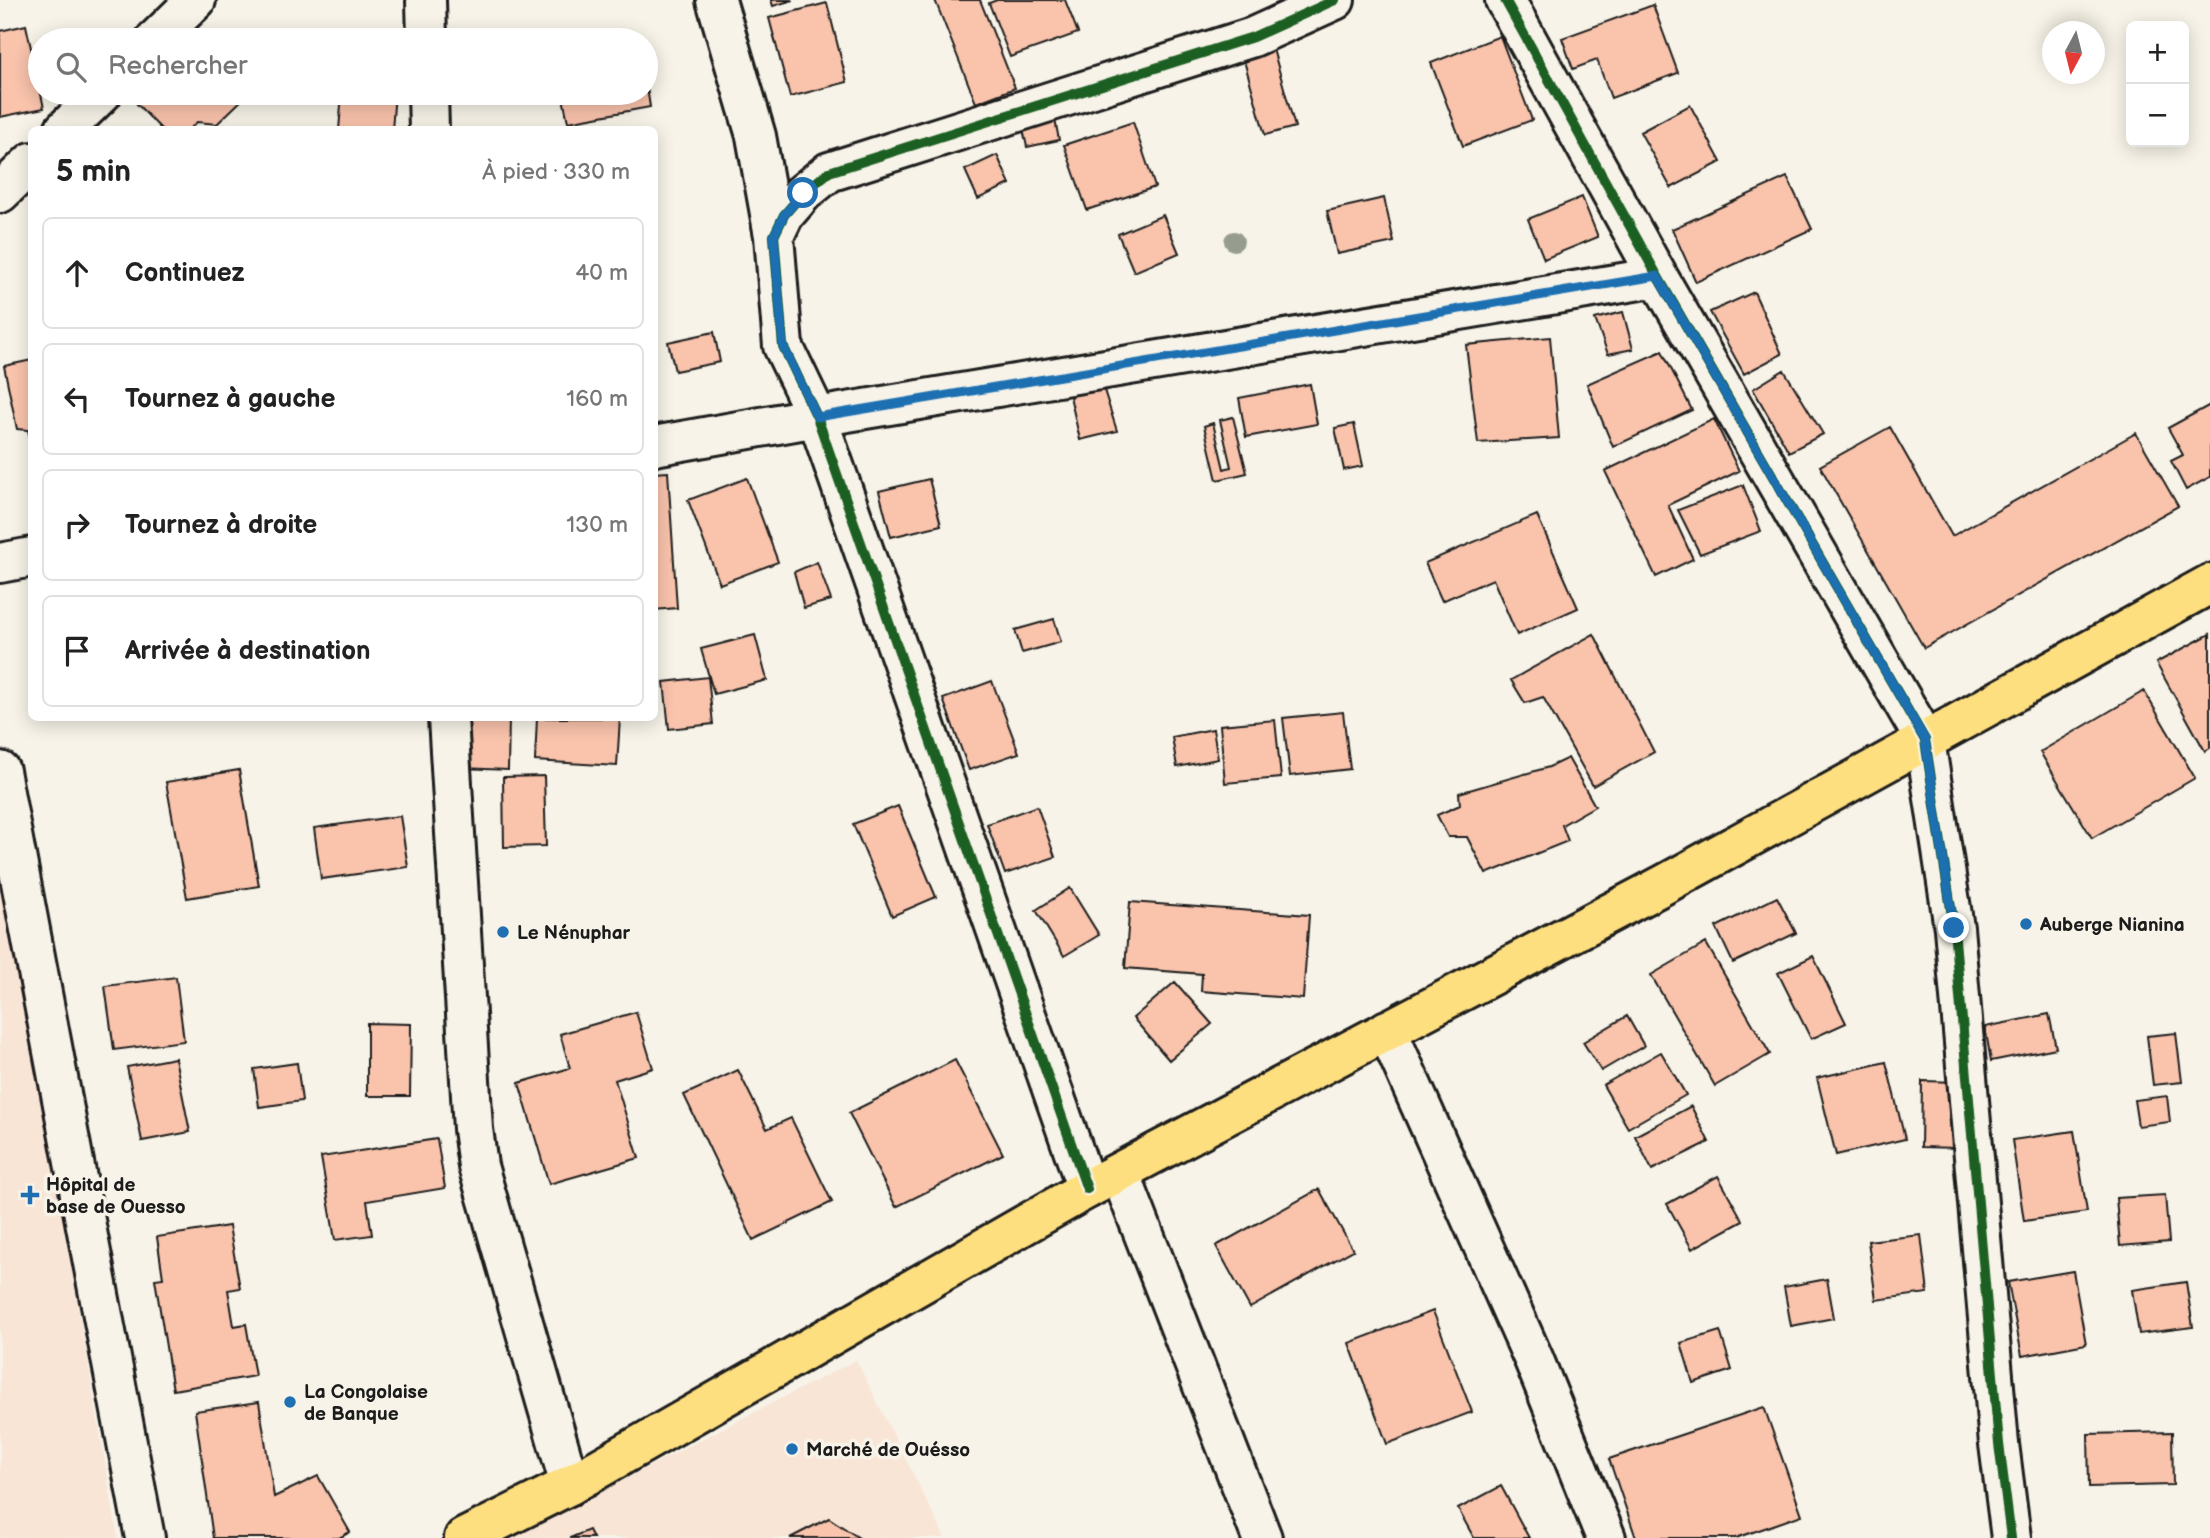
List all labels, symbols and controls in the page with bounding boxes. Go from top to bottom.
north arrow [2042,21,2105,84]
map controls [2126,21,2189,147]
button: + [2126,21,2189,84]
search box [28,28,658,105]
icon: search [52,48,90,86]
text: Rechercher [108,51,247,82]
button: − [2126,84,2189,147]
text: 5 min [56,154,131,190]
text: À pied · 330 m [482,158,630,186]
route start [787,177,818,208]
icon: ahead [58,254,96,292]
text: Continuez [125,258,245,289]
text: 40 m [575,259,628,287]
icon: left [58,380,96,418]
text: Tournez à gauche [125,384,336,415]
text: 160 m [566,385,628,413]
icon: right [58,506,96,544]
text: Tournez à droite [125,510,317,541]
text: 130 m [566,511,628,539]
icon: arrive [58,632,96,670]
text: Arrivée à destination [125,636,371,667]
route end [1938,912,1969,943]
place label: Auberge Nianina [2039,914,2185,937]
marker: Auberge Nianina [2018,916,2034,932]
place label: Le Nénuphar [517,922,631,945]
marker: Le Nénuphar [495,924,511,940]
place label: Hôpital de base de Ouesso [46,1174,186,1219]
marker: Hôpital de base de Ouesso [20,1185,40,1205]
place label: La Congolaise de Banque [304,1381,428,1426]
marker: La Congolaise de Banque [282,1394,298,1410]
place label: Marché de Ouésso [806,1439,970,1462]
marker: Marché de Ouésso [784,1441,800,1457]

